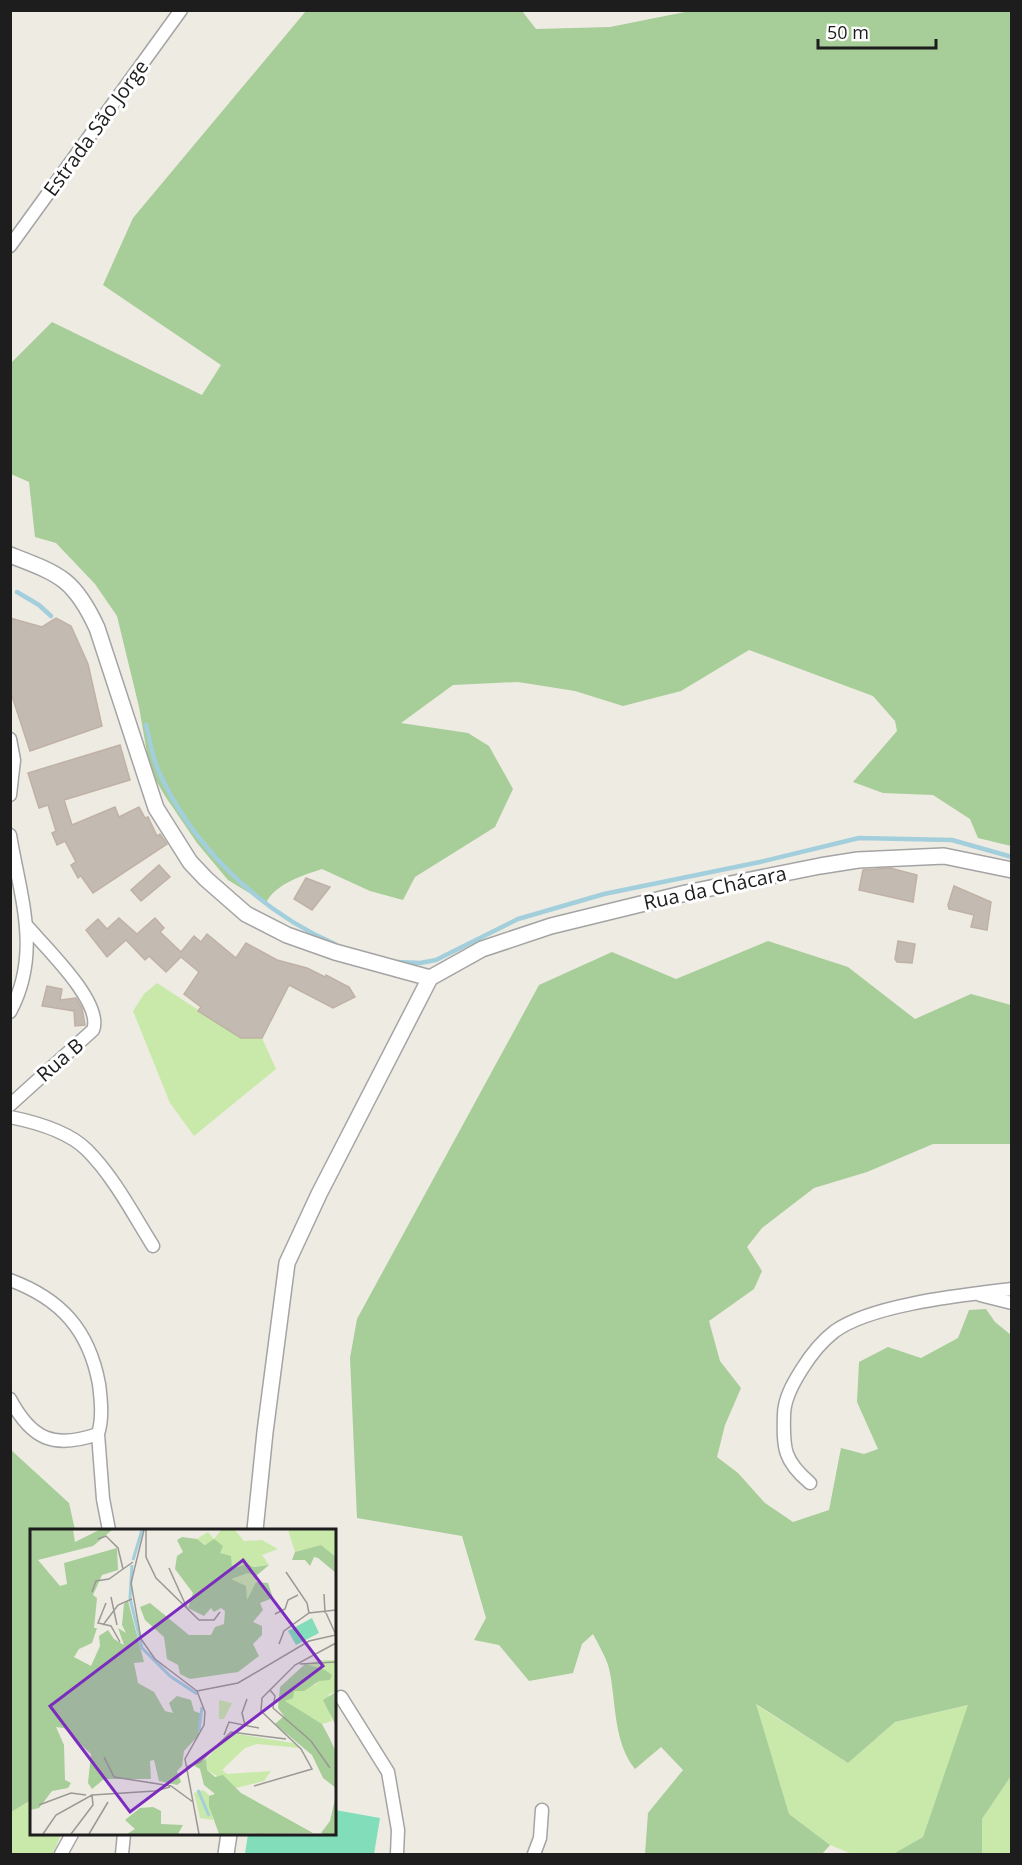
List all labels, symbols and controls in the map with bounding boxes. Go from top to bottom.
scale bar [818,12,936,50]
text: 50 m [827,20,869,44]
street label: Estrada São Jorge [37,54,154,201]
street label: Rua da Chácara [641,859,789,916]
street label: Rua B [30,1032,89,1087]
inset map [30,1529,336,1835]

